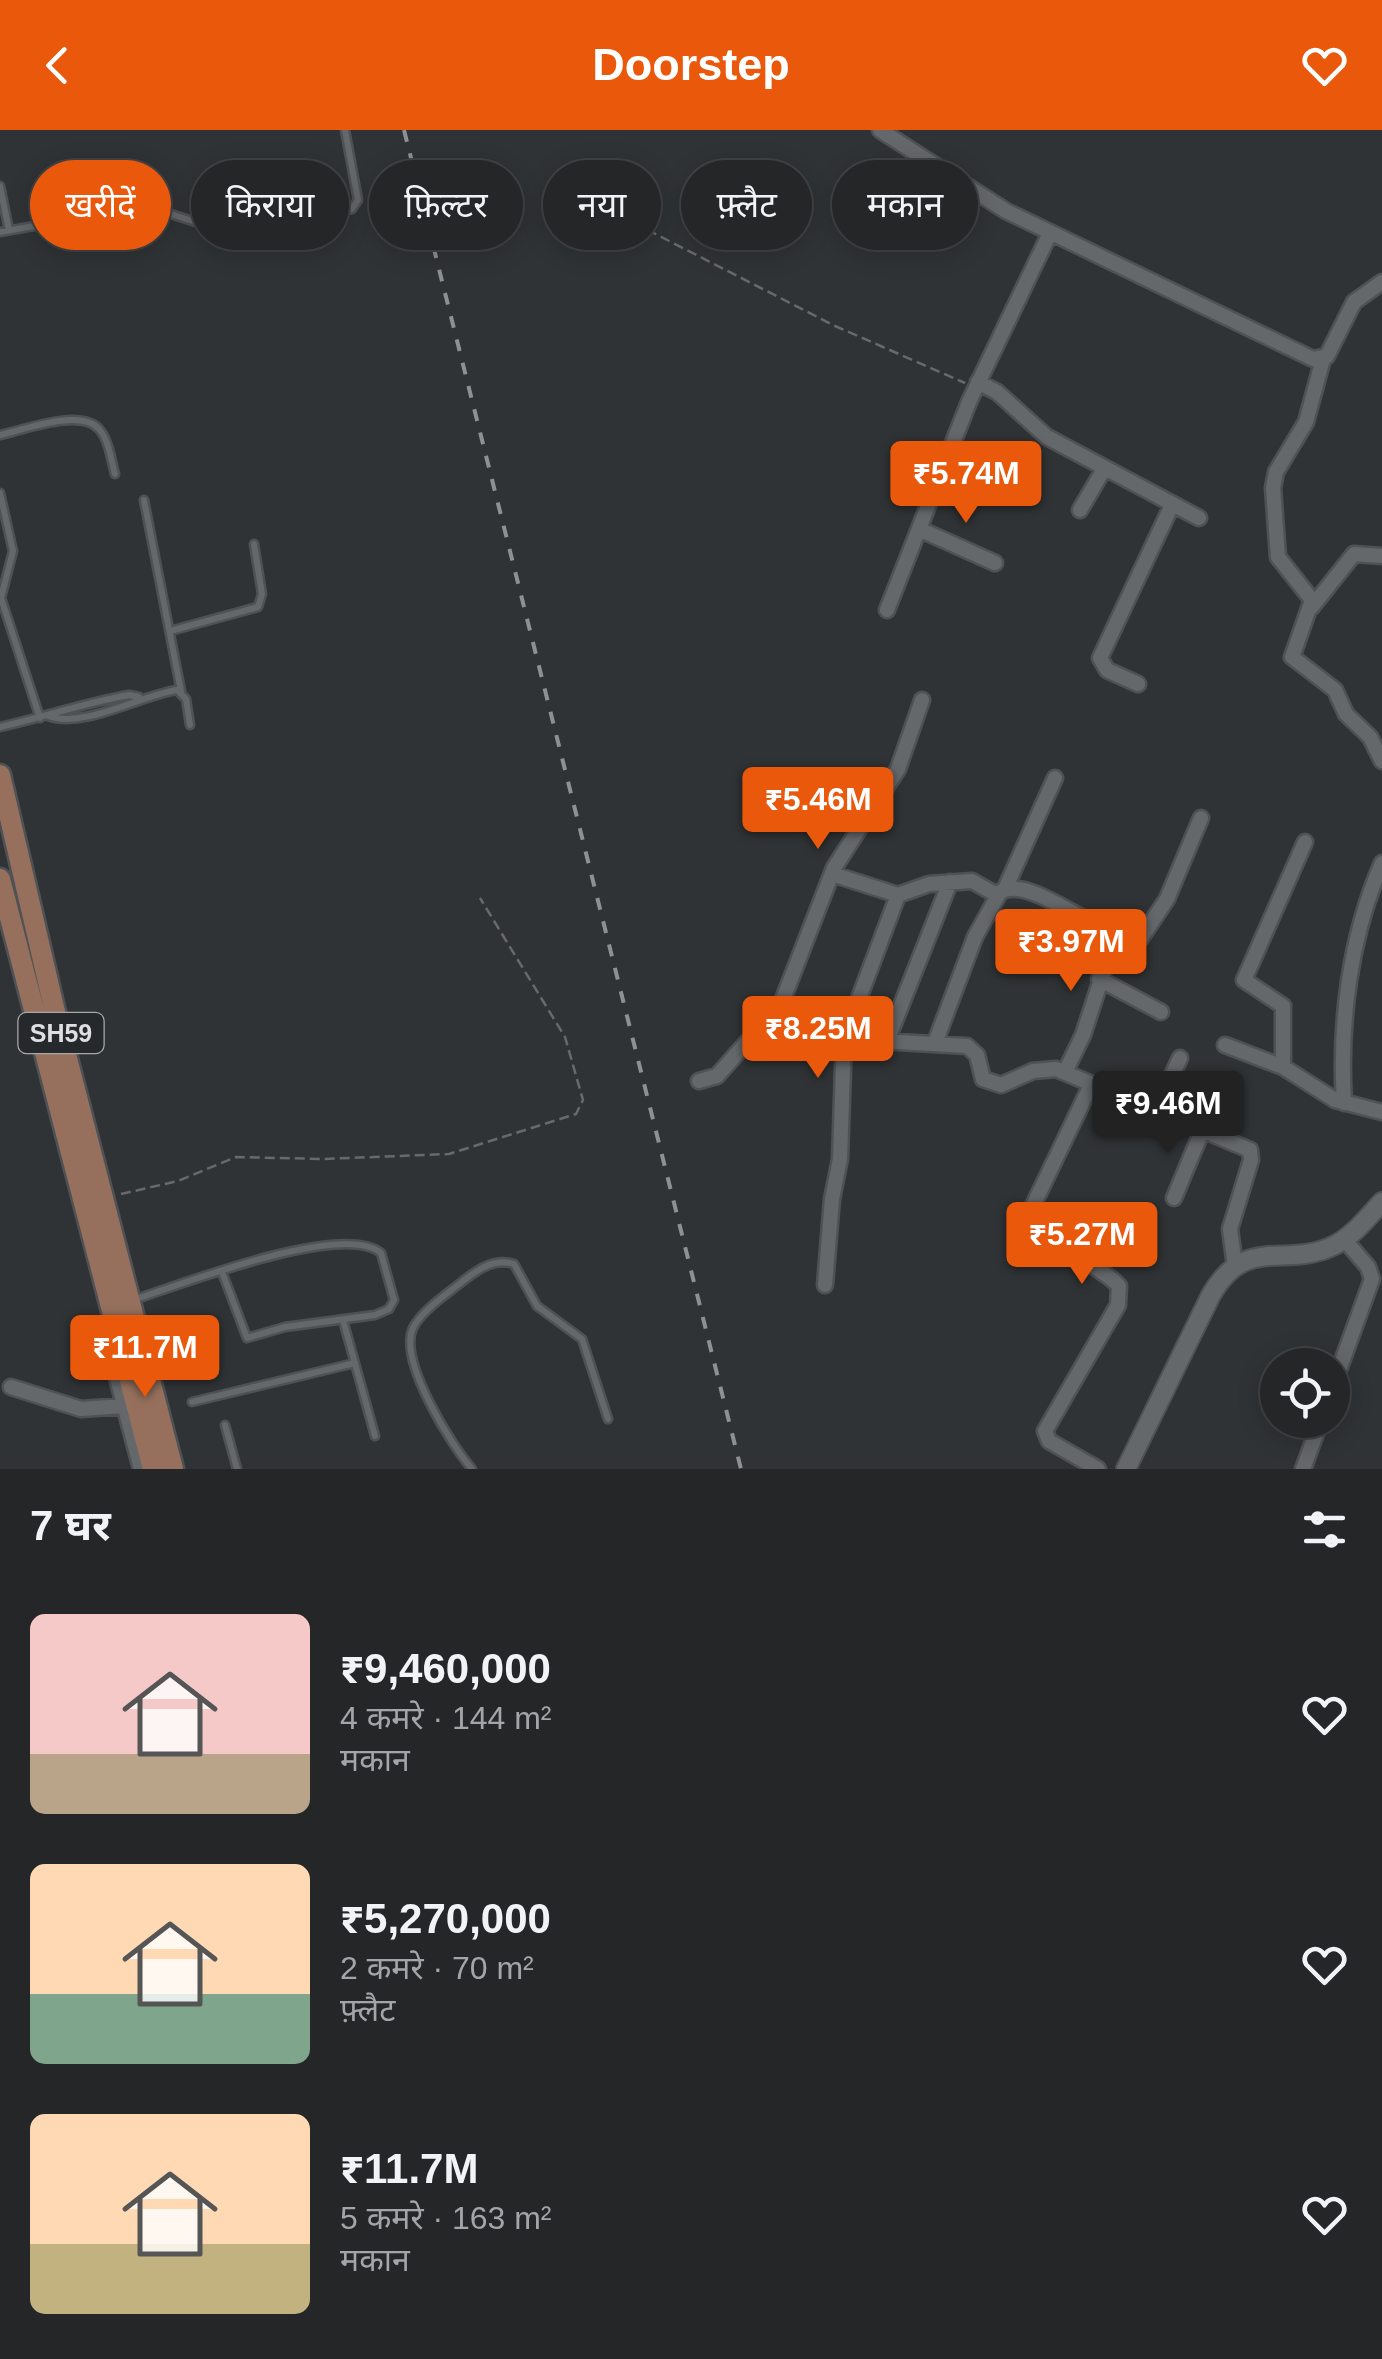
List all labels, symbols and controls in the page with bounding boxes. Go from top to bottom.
icon: back [30,38,85,93]
icon: heart [1297,38,1352,93]
text: Doorstep [592,39,790,90]
chip: खरीदें [30,160,171,250]
chip: किराया [191,160,349,250]
chip: फ़िल्टर [369,160,523,250]
chip: नया [543,160,661,250]
chip: फ़्लैट [681,160,812,250]
chip: मकान [832,160,978,250]
pin: ₹5.74M [885,441,1047,526]
text: ₹5.74M [912,455,1020,491]
pin: ₹5.46M [737,767,899,852]
text: ₹5.46M [764,781,872,817]
pin: ₹3.97M [990,909,1152,994]
text: ₹3.97M [1017,923,1125,959]
pin: ₹8.25M [737,996,899,1081]
text: ₹8.25M [764,1010,872,1046]
road number: SH59 [18,1013,104,1053]
pin: ₹9.46M [1087,1071,1249,1156]
text: ₹9.46M [1114,1085,1222,1121]
pin: ₹5.27M [1001,1202,1163,1287]
text: ₹5.27M [1028,1216,1136,1252]
pin: ₹11.7M [64,1315,226,1400]
text: ₹11.7M [92,1329,198,1365]
map controls [1260,1348,1350,1438]
button: locate [1260,1348,1350,1438]
text: 7 घर [30,1502,111,1549]
icon: filters [1297,1502,1352,1557]
text: ₹9,460,000 [340,1645,551,1692]
icon: home [110,1654,230,1774]
icon: heart [1297,1687,1352,1742]
text: 4 कमरे · 144 m² [340,1700,552,1736]
text: मकान [340,1742,410,1778]
text: ₹5,270,000 [340,1895,551,1942]
icon: home [110,1904,230,2024]
icon: heart [1297,1937,1352,1992]
text: 2 कमरे · 70 m² [340,1950,534,1986]
text: फ़्लैट [340,1992,395,2028]
text: ₹11.7M [340,2145,478,2192]
icon: home [110,2154,230,2274]
icon: heart [1297,2187,1352,2242]
text: 5 कमरे · 163 m² [340,2200,552,2236]
text: मकान [340,2242,410,2278]

